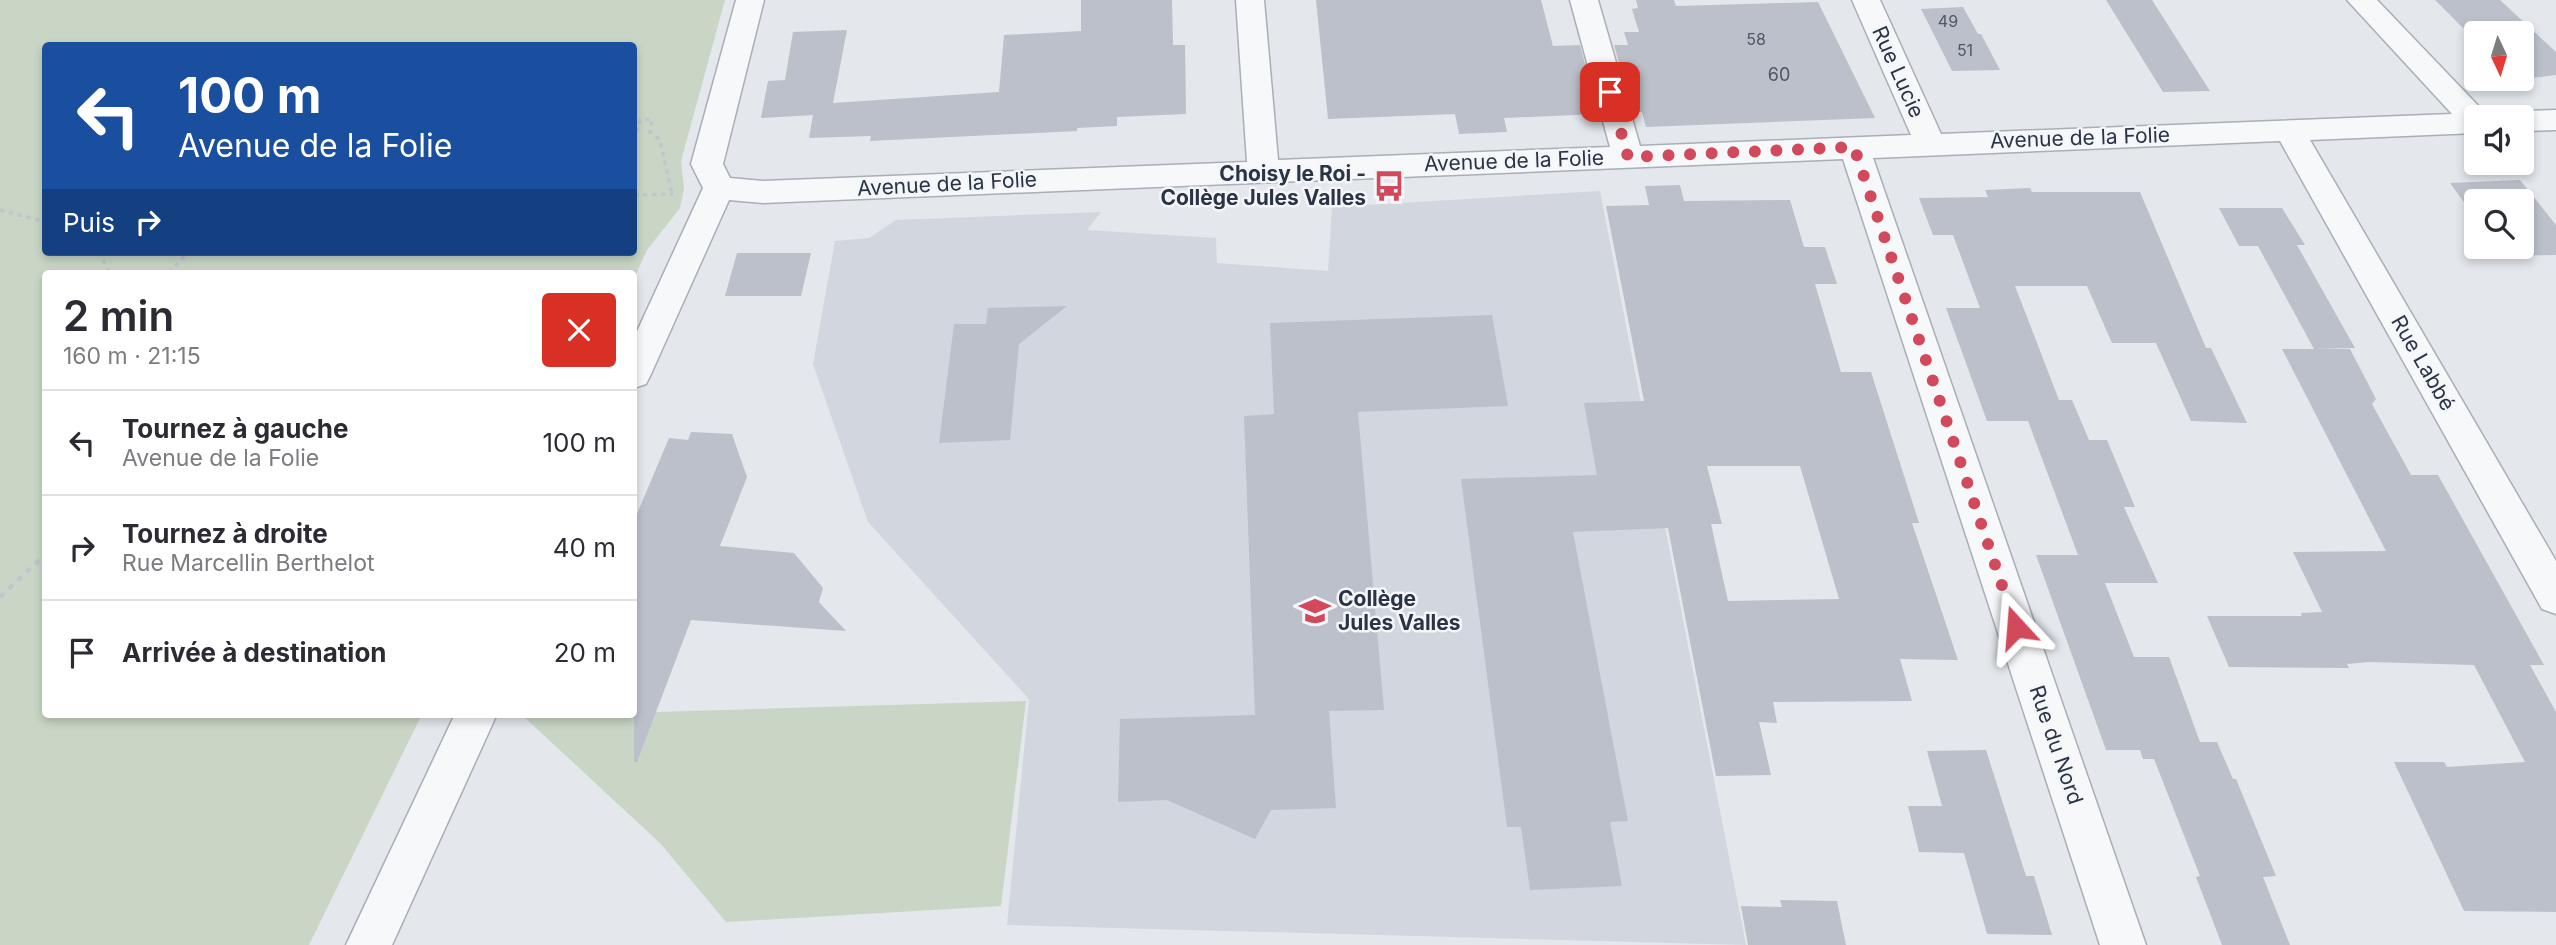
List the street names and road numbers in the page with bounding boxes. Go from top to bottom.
street label: Rue Lucie [1867,22,1930,122]
street label: Avenue de la Folie [1990,122,2170,153]
street label: Avenue de la Folie [1424,145,1604,176]
street label: Avenue de la Folie [856,166,1038,201]
street label: Rue Labbé [2386,311,2461,415]
street label: Rue du Nord [2024,682,2088,808]

